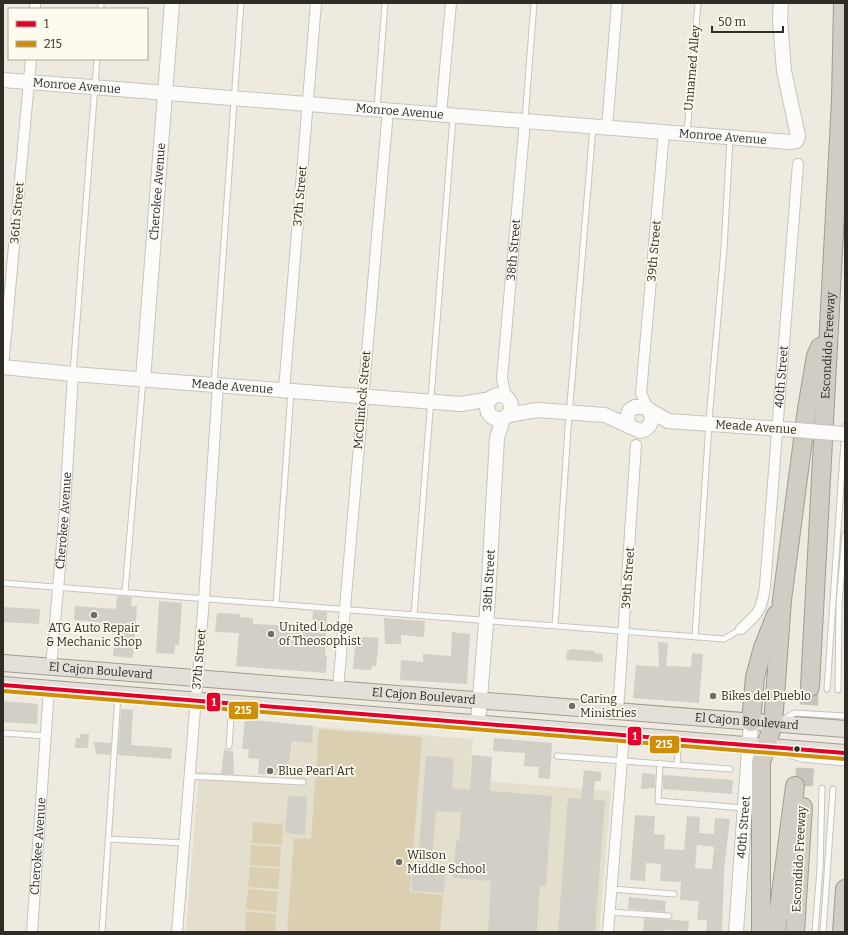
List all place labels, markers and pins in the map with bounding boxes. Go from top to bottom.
marker: ATG Auto Repair & Mechanic Shop [89,610,99,620]
place label: United Lodge of Theosophist [279,620,362,648]
place label: ATG Auto Repair & Mechanic Shop [46,621,142,649]
marker: United Lodge of Theosophist [266,629,276,639]
place label: Bikes del Pueblo [721,689,811,703]
marker: Bikes del Pueblo [708,691,718,701]
place label: Caring Ministries [580,692,637,720]
marker: Caring Ministries [567,701,577,711]
unlabelled marker [792,744,802,754]
place label: Blue Pearl Art [278,764,355,778]
marker: Blue Pearl Art [265,766,275,776]
place label: Wilson Middle School [407,848,486,876]
marker: Wilson Middle School [394,857,404,867]

